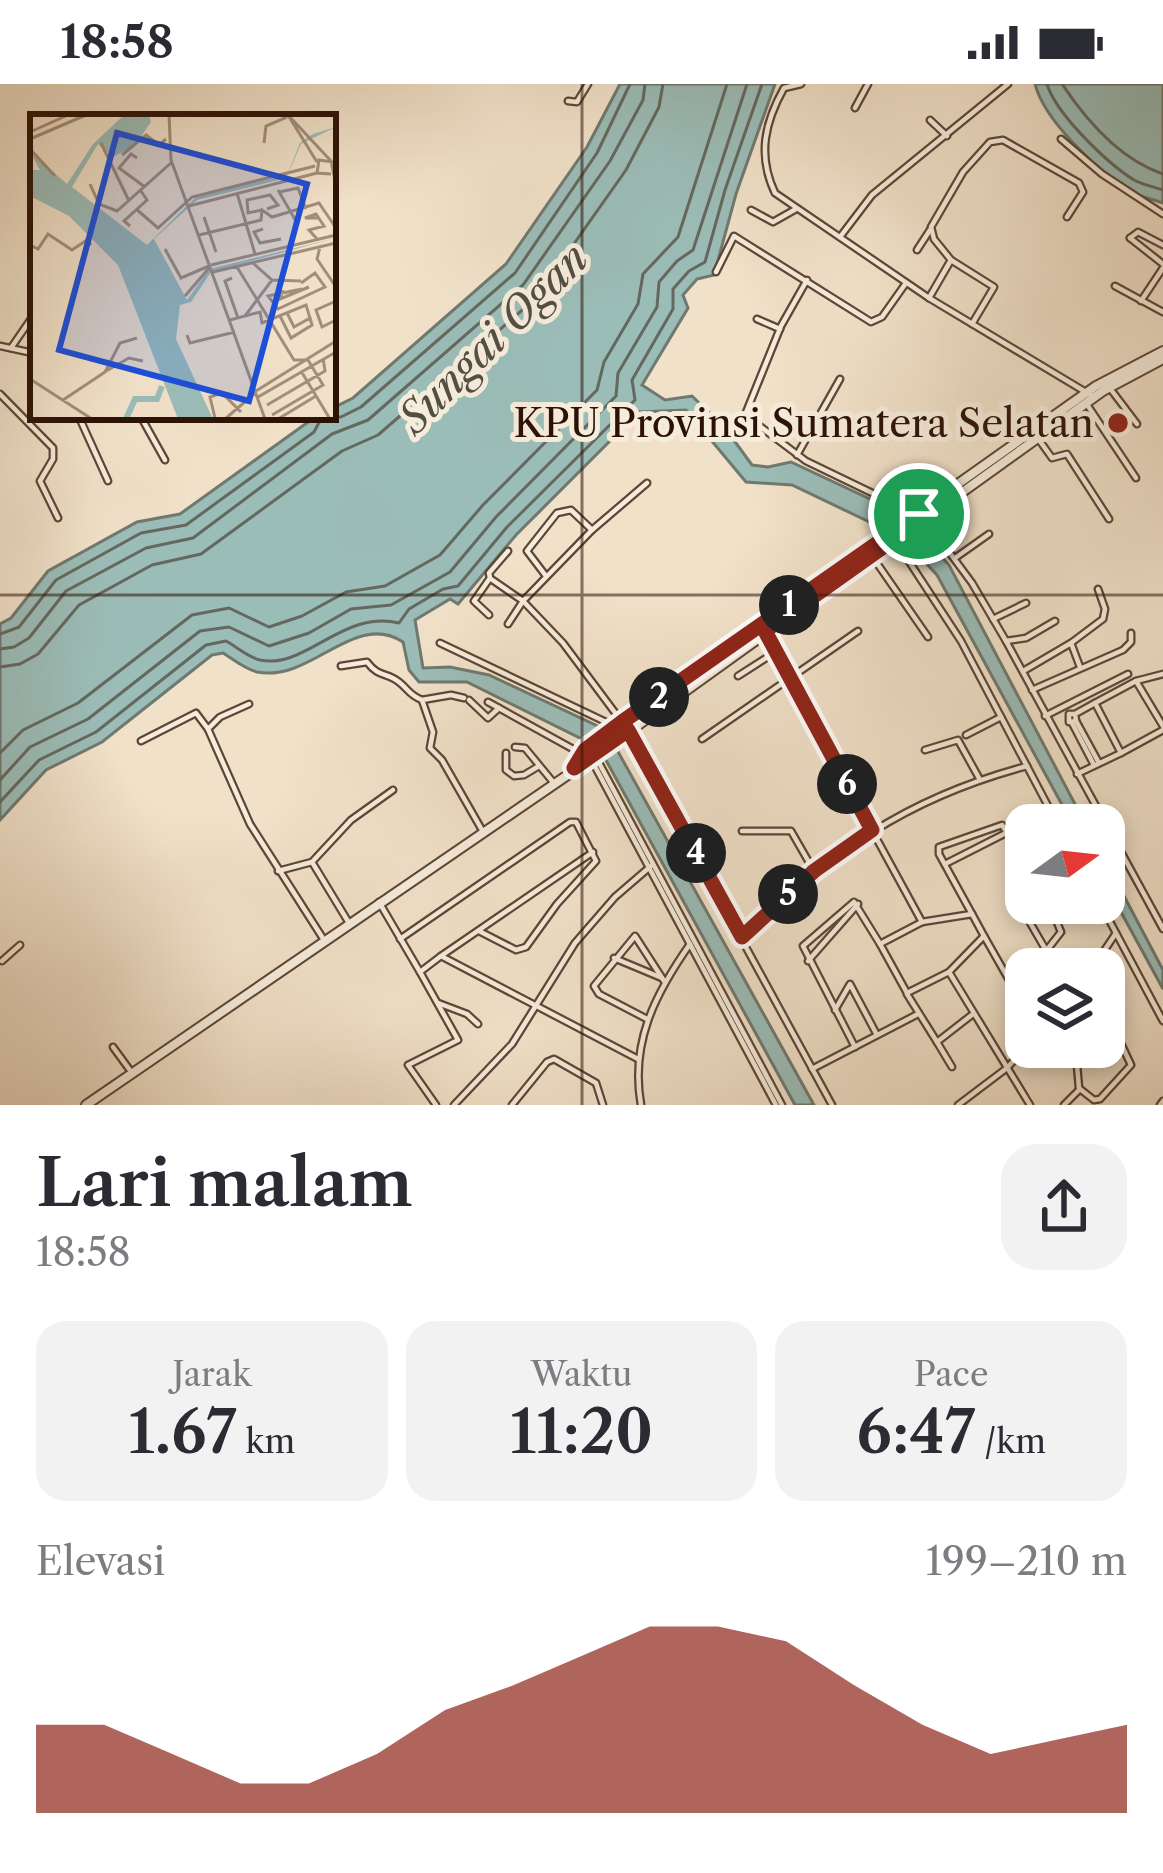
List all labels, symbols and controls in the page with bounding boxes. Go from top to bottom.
text: 18:58 [60,14,174,70]
inset map [30,114,336,420]
water label: Sungai Ogan [385,232,599,446]
place label: KPU Provinsi Sumatera Selatan [514,399,1094,447]
marker: KPU Provinsi Sumatera Selatan [1105,410,1131,436]
pin [868,463,970,565]
icon: arrive [886,481,952,547]
pin: 1 [759,575,819,635]
text: 1 [782,584,796,625]
pin: 2 [629,667,689,727]
text: 2 [649,676,669,717]
pin: 6 [817,754,877,814]
text: 6 [837,763,857,804]
north arrow [1005,804,1125,924]
map controls [1005,804,1125,1068]
pin: 4 [666,823,726,883]
text: 4 [686,832,706,873]
pin: 5 [758,864,818,924]
text: 5 [779,873,797,914]
button: layers [1005,948,1125,1068]
text: Lari malam [36,1142,413,1223]
button: share [1001,1144,1127,1270]
text: 18:58 [36,1228,131,1276]
text: Jarak [172,1354,251,1395]
text: Waktu [531,1354,632,1395]
text: Pace [914,1354,988,1395]
text: 1.67 [128,1395,237,1469]
text: 11:20 [510,1395,653,1469]
text: 6:47 [856,1395,975,1469]
text: km [237,1421,295,1462]
text: /km [975,1421,1046,1462]
text: Elevasi [36,1537,165,1585]
text: 199–210 m [926,1537,1127,1585]

